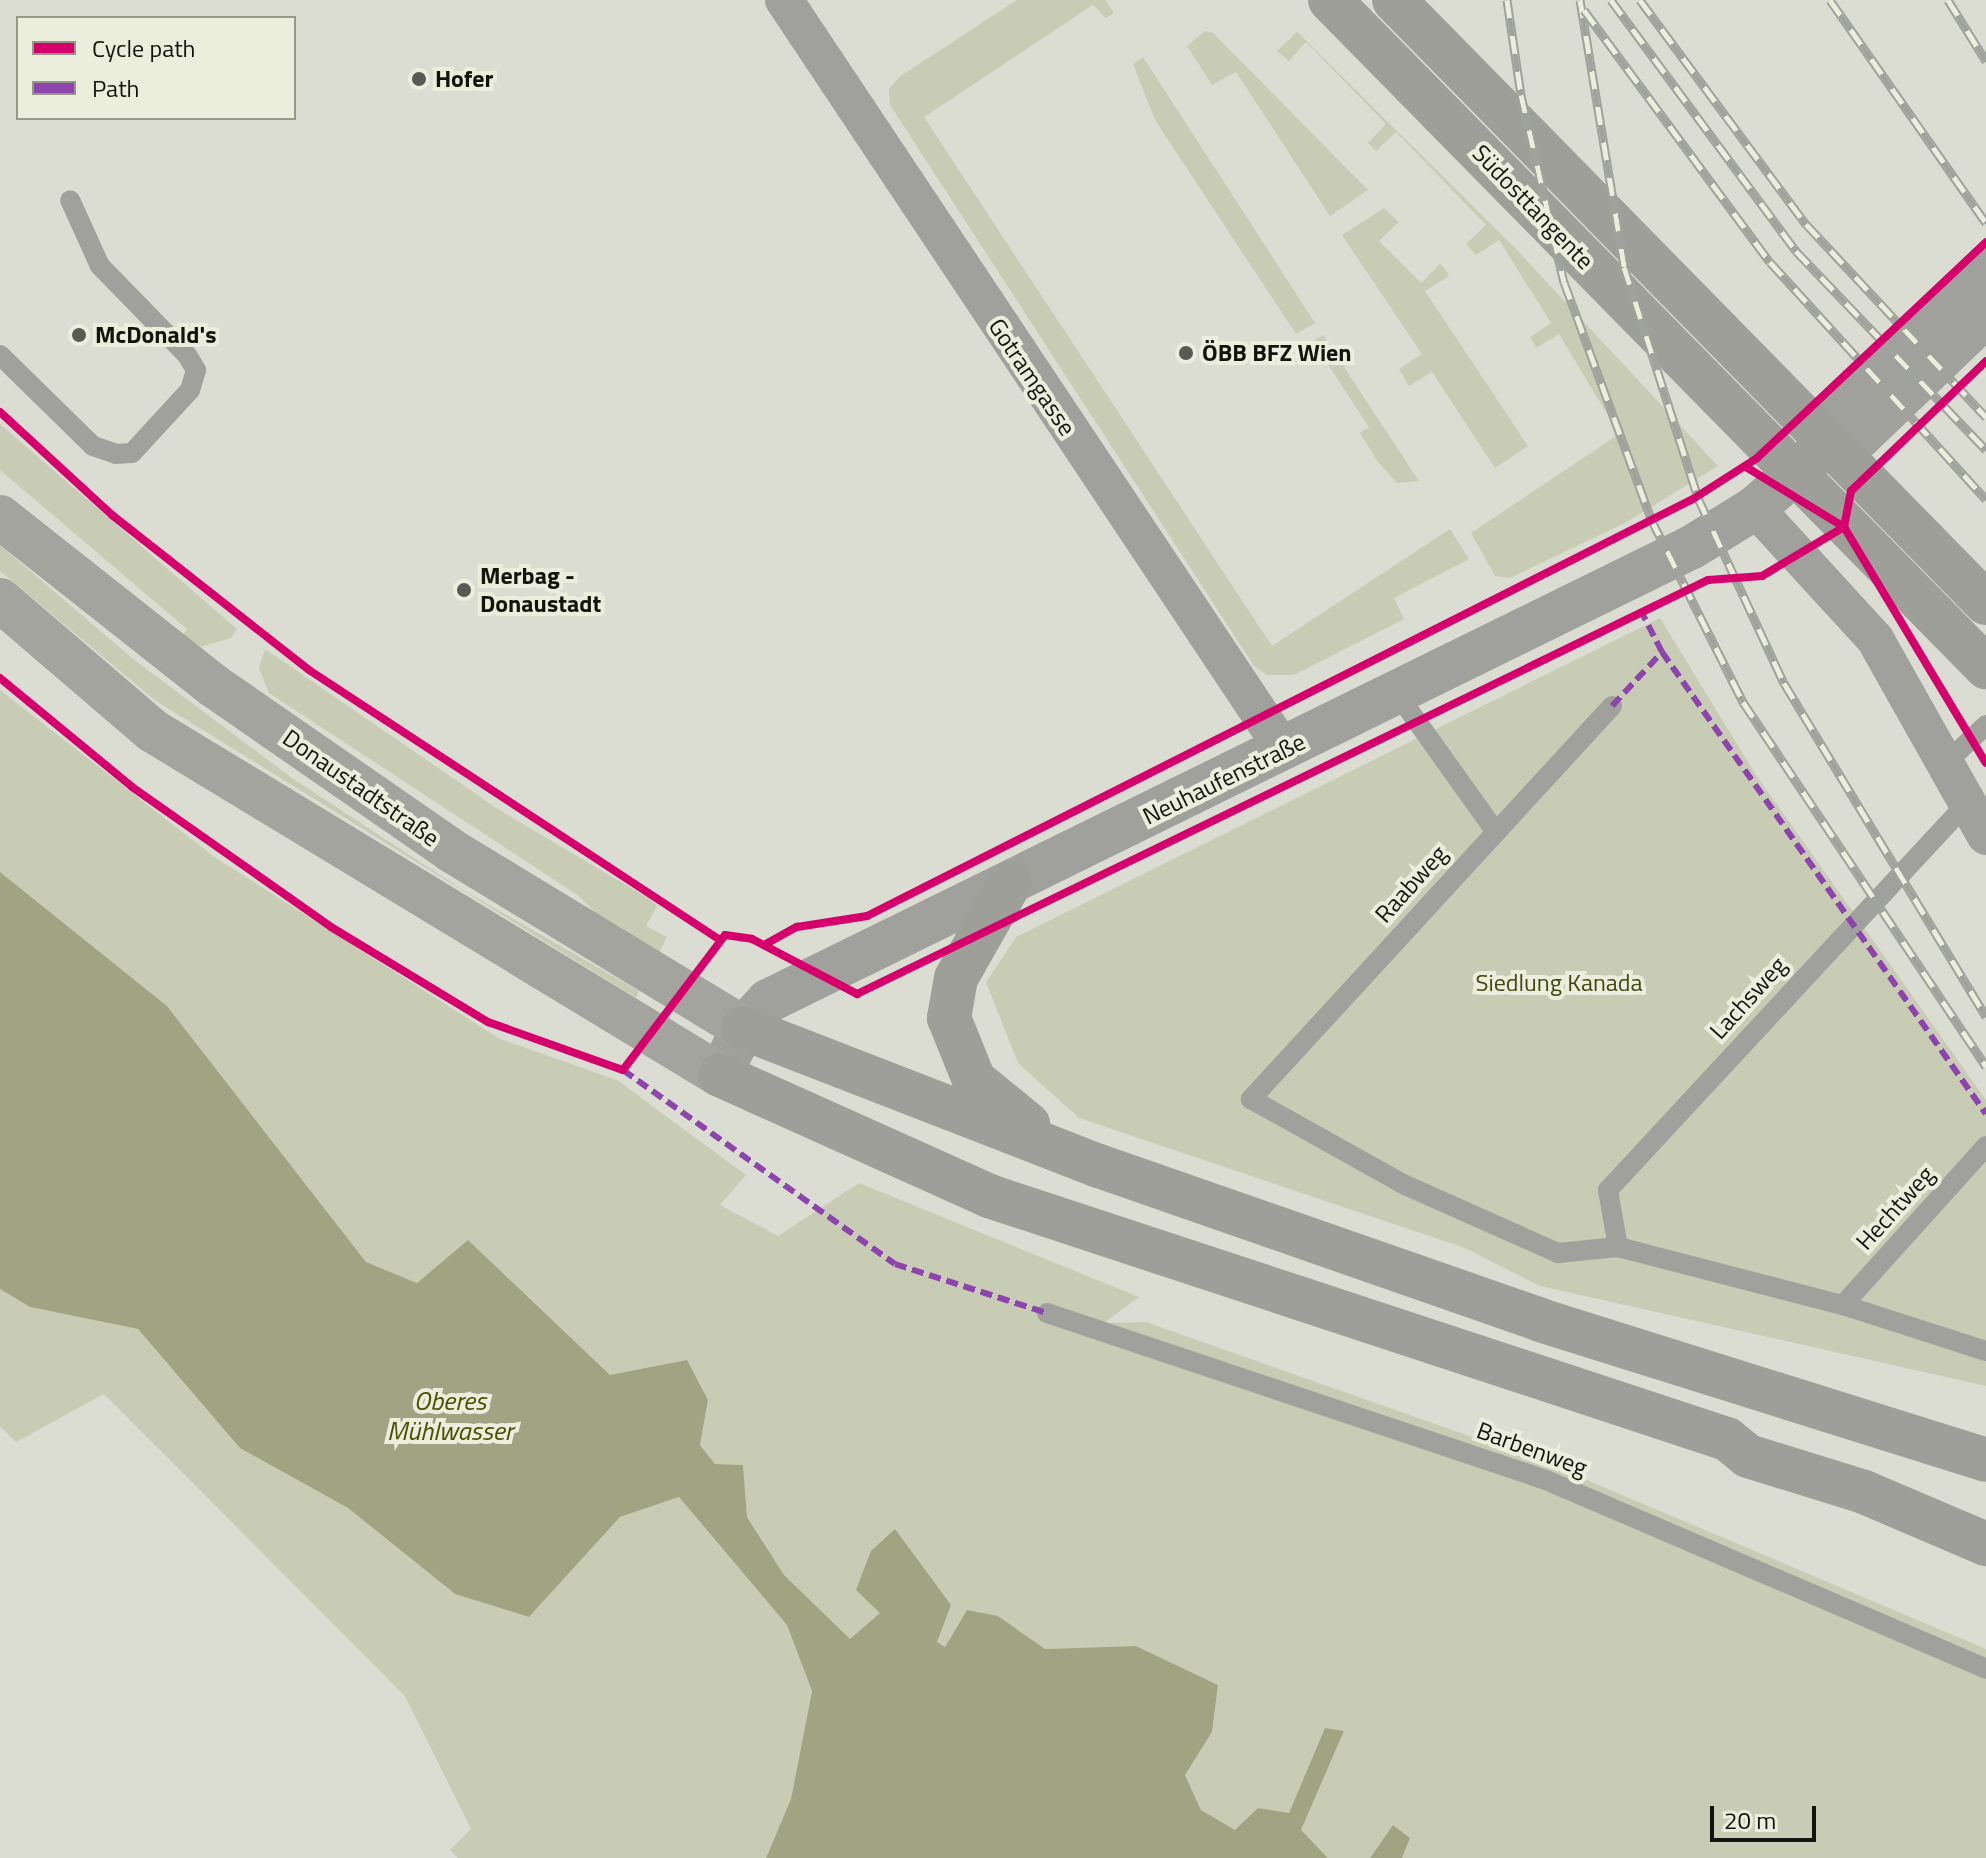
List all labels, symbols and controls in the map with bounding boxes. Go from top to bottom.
legend [16,16,296,120]
text: Cycle path [92,30,195,66]
place label: Hofer [435,65,494,93]
text: Path [92,70,139,106]
marker: Hofer [410,70,428,88]
street label: Südosttangente [1466,139,1600,275]
street label: Gotramgasse [982,313,1082,441]
place label: McDonald's [95,321,216,349]
marker: McDonald's [70,326,88,344]
place label: ÖBB BFZ Wien [1202,339,1352,367]
marker: ÖBB BFZ Wien [1177,344,1195,362]
place label: Merbag - Donaustadt [480,562,601,618]
marker: Merbag - Donaustadt [455,581,473,599]
street label: Donaustadtstraße [277,723,445,853]
street label: Neuhaufenstraße [1138,727,1310,831]
street label: Raabweg [1369,839,1453,929]
street label: Lachsweg [1704,951,1792,1045]
park label: Siedlung Kanada [1475,969,1643,997]
street label: Hechtweg [1850,1160,1940,1256]
water label: Oberes Mühlwasser [387,1385,513,1446]
street label: Barbenweg [1473,1416,1591,1482]
scale bar [1714,1790,1820,1840]
text: 20 m [1724,1802,1776,1838]

